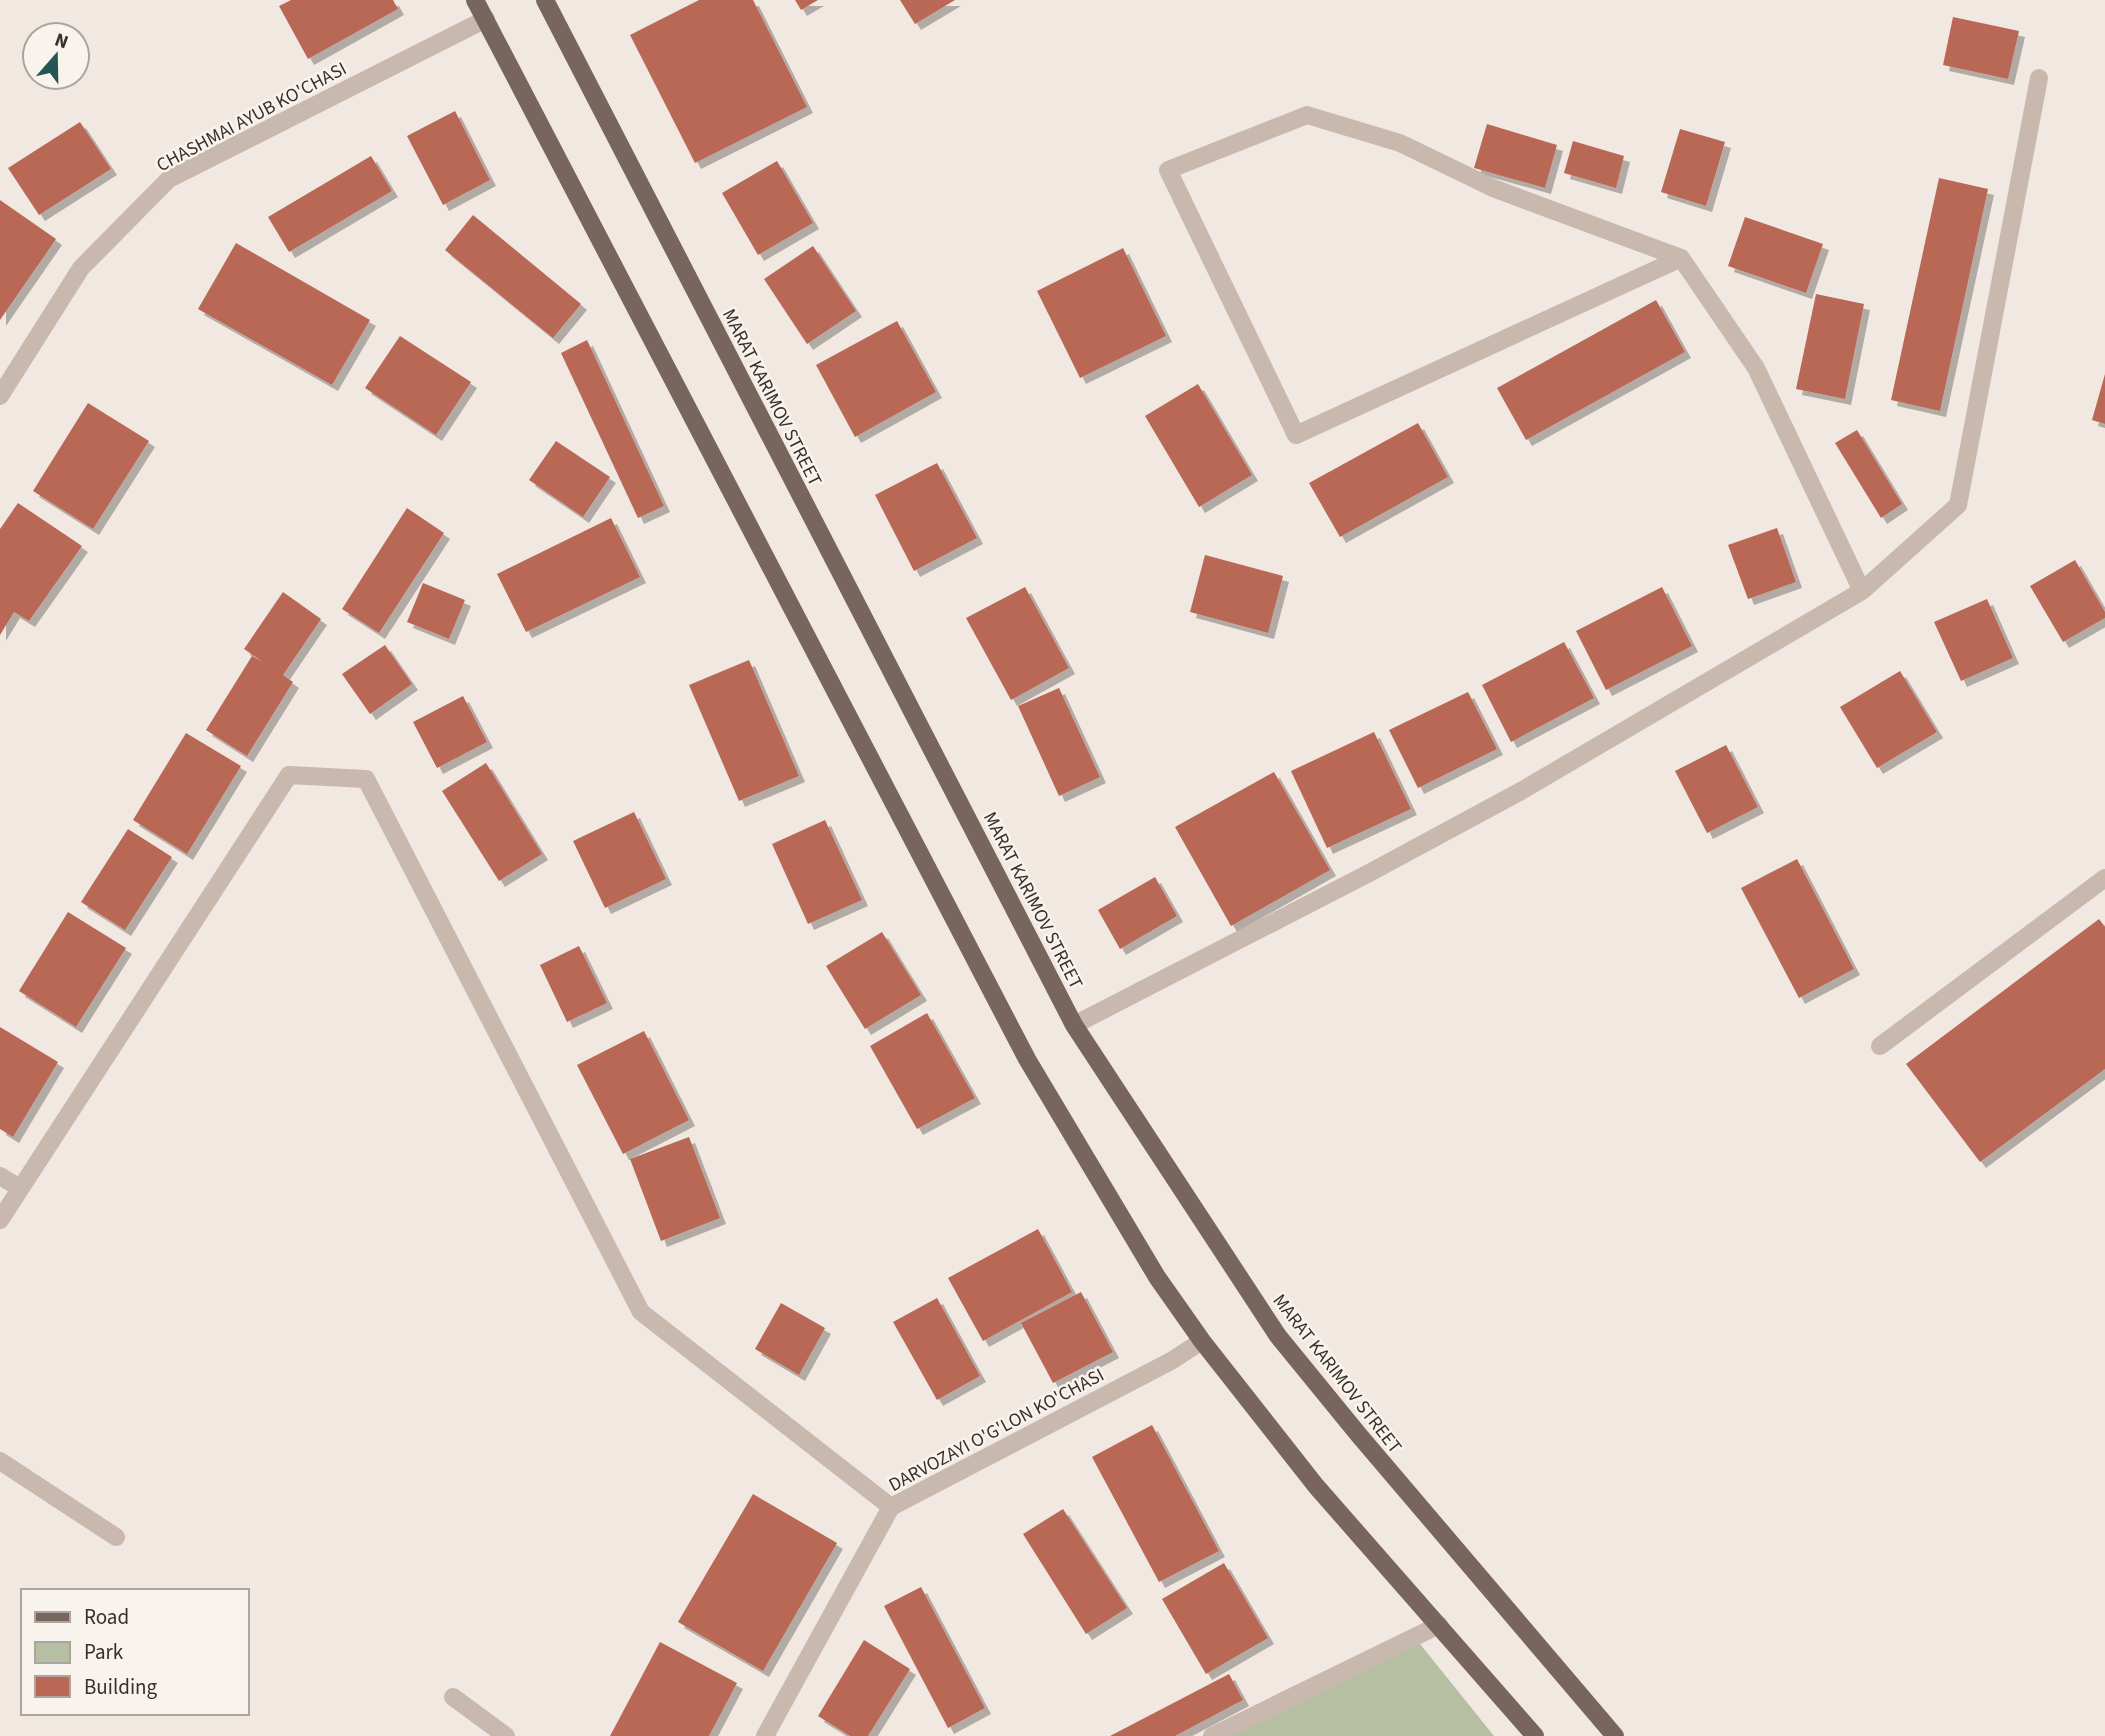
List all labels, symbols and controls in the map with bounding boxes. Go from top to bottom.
north arrow [21,21,91,91]
text: N [51,27,72,56]
street label: CHASHMAI AYUB KO'CHASI [152,56,352,179]
street label: MARAT KARIMOV STREET [715,304,828,491]
street label: MARAT KARIMOV STREET [976,807,1089,994]
street label: MARAT KARIMOV STREET [1266,1288,1408,1459]
street label: DARVOZAYI O'G'LON KO'CHASI [884,1362,1109,1499]
legend [21,1589,248,1715]
text: Road [84,1602,129,1632]
text: Park [84,1637,124,1667]
text: Building [84,1672,158,1702]

